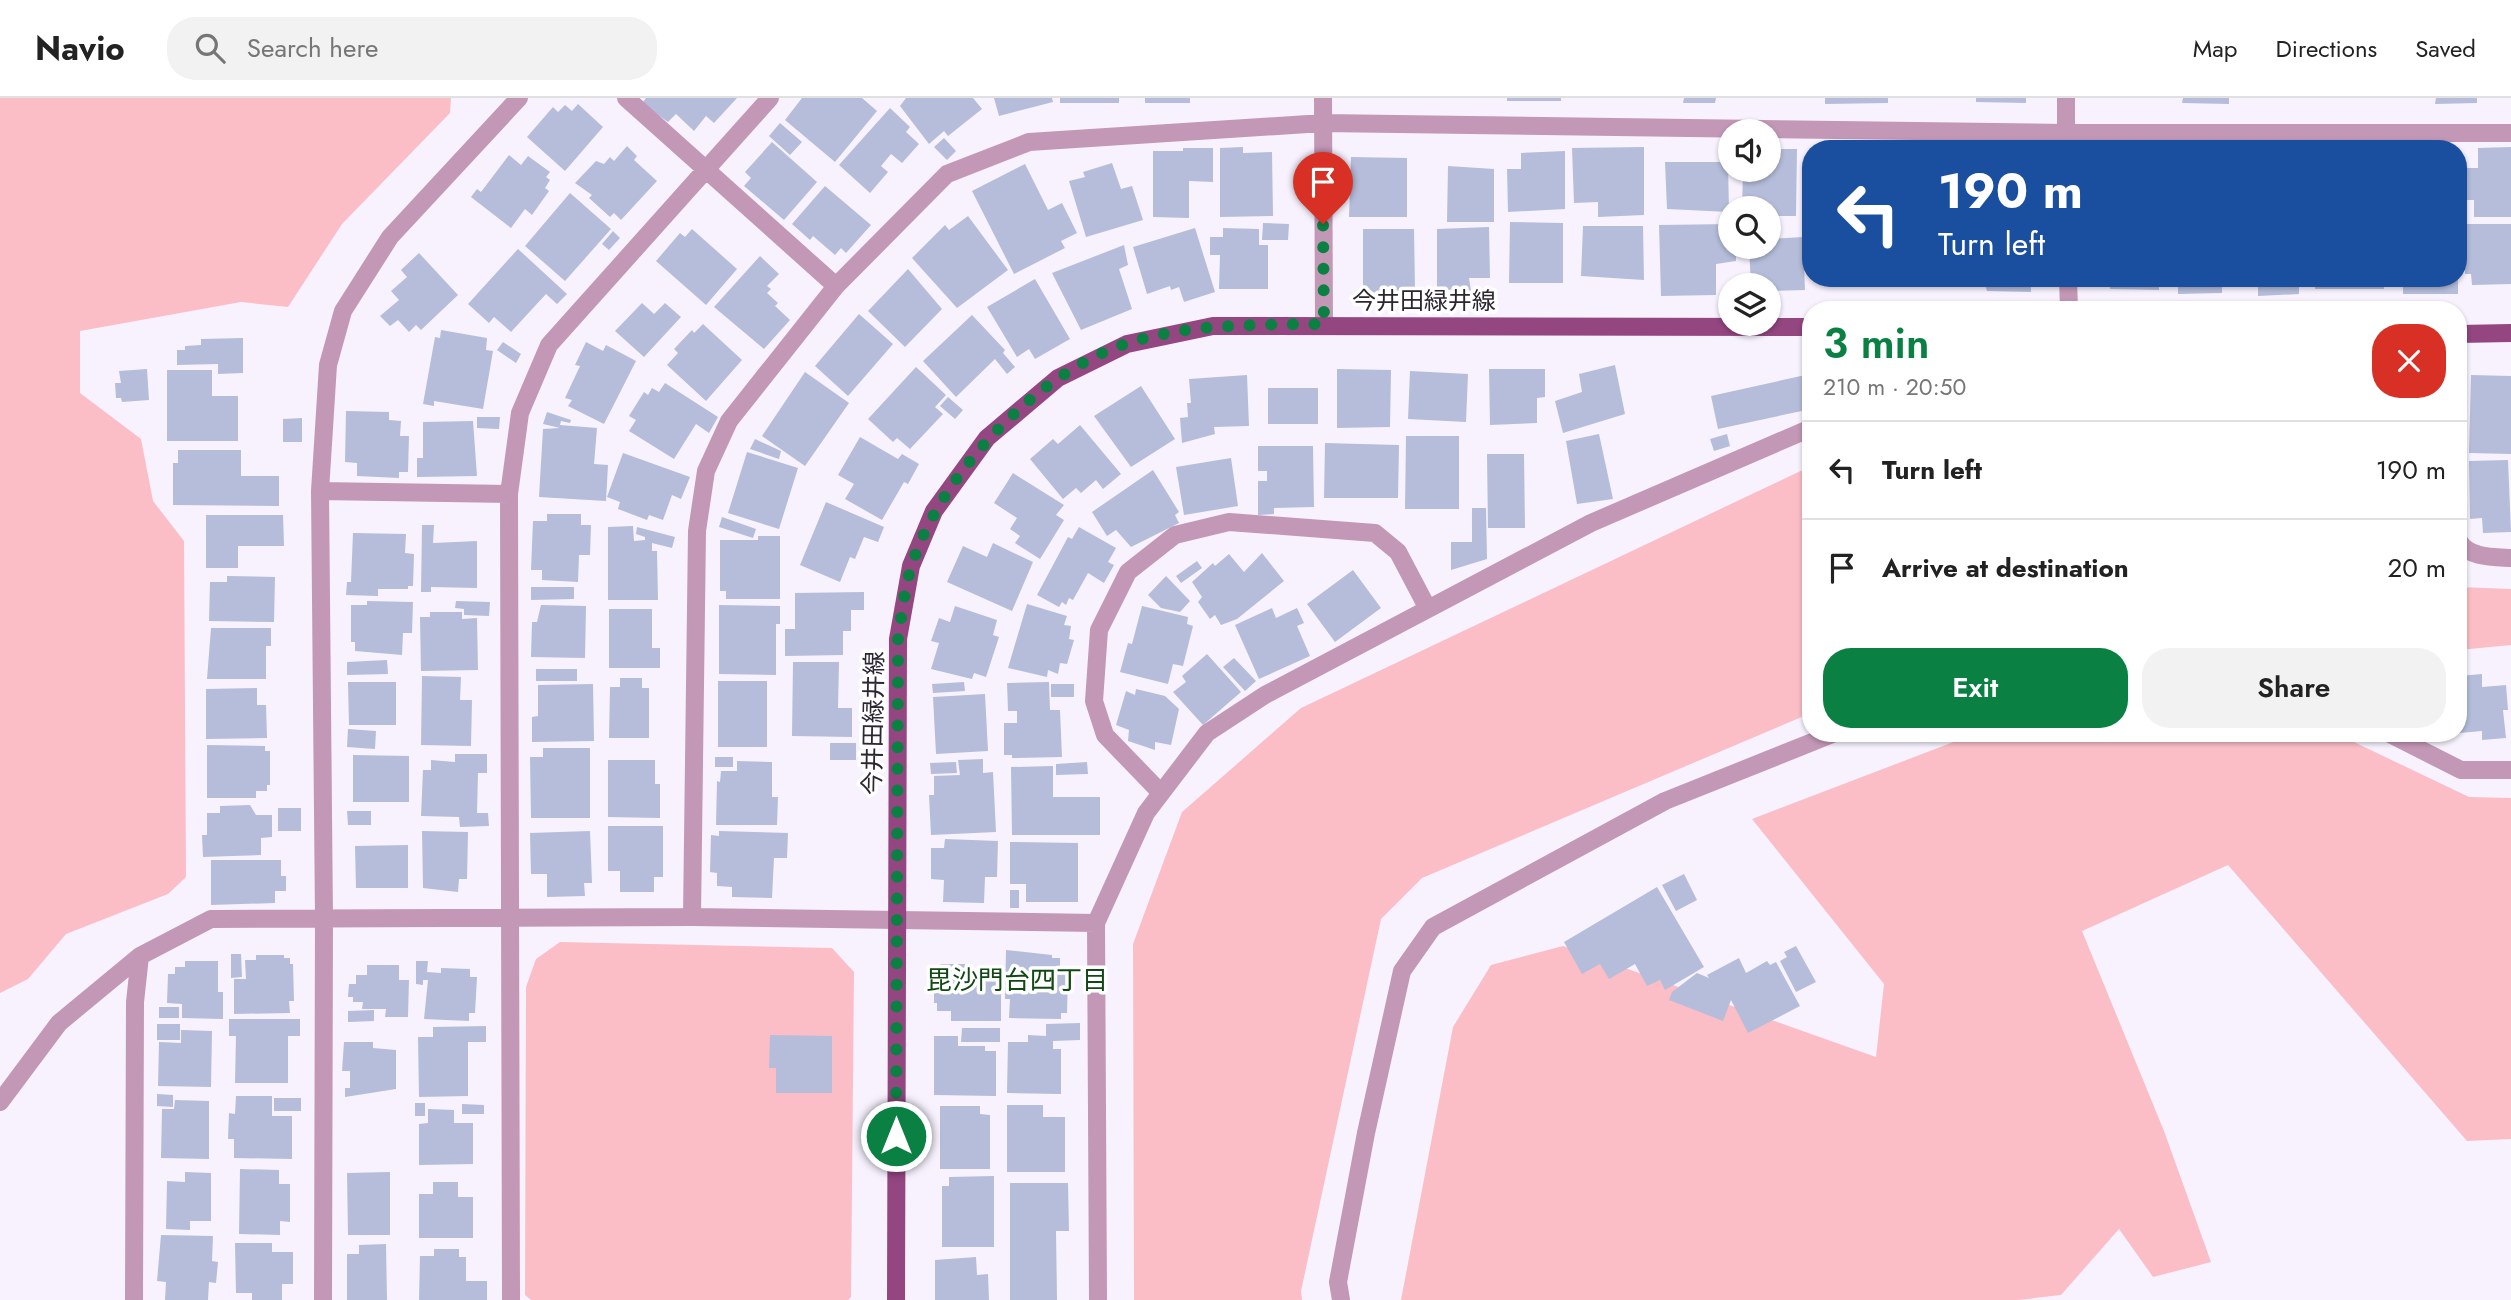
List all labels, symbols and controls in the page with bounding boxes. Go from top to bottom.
search box [167,17,657,80]
text: Navio [35,25,125,72]
icon: search [191,29,229,67]
text: Search here [247,29,378,67]
text: Map [2193,31,2238,66]
text: Directions [2276,31,2377,66]
text: Saved [2415,31,2476,66]
map controls [1718,119,1781,336]
button: sound [1718,119,1781,182]
pin [1293,152,1353,224]
text: 190 m [1938,156,2083,226]
icon: arrive [1304,163,1342,201]
icon: left [1823,168,1914,259]
button: search [1718,196,1781,259]
text: Turn left [1938,221,2045,267]
button: layers [1718,273,1781,336]
street label: 今井田緑井線 [1352,283,1496,318]
text: 3 min [1823,313,1929,374]
button: close [2372,324,2446,398]
text: 210 m · 20:50 [1823,370,1966,404]
icon: left [1823,451,1861,489]
text: Turn left [1882,451,1982,489]
text: 190 m [2376,451,2446,489]
icon: arrive [1823,549,1861,587]
text: Arrive at destination [1882,549,2129,587]
text: 20 m [2388,549,2446,587]
button: Exit [1823,648,2128,728]
button: Share [2142,648,2446,728]
street label: 今井田緑井線 [854,651,892,795]
district label: 毘沙門台四丁目 [926,961,1108,999]
position arrow [859,1099,933,1173]

